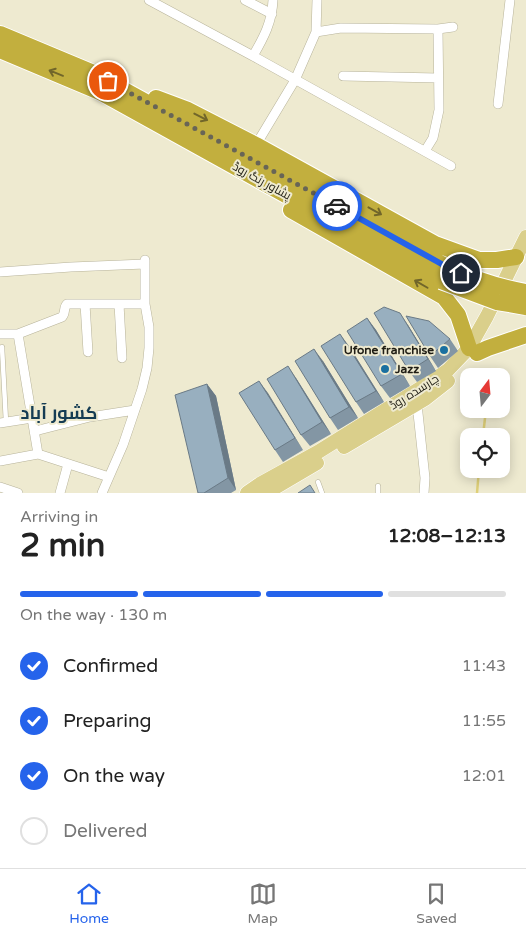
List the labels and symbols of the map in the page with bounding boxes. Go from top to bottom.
pin [87,60,129,102]
one-way arrow [48,67,63,76]
one-way arrow [194,112,209,122]
street label: پشاور رنگ روڈ [229,159,294,205]
courier [312,181,362,231]
one-way arrow [367,207,382,216]
pin [440,252,482,294]
one-way arrow [413,279,428,289]
place label: Ufone franchise [344,343,434,357]
marker: Ufone franchise [438,344,450,356]
place label: Jazz [394,362,419,376]
marker: Jazz [379,363,391,375]
north arrow [460,368,510,418]
street label: چارسدہ روڈ [387,371,442,414]
district label: کشور آباد [21,402,97,424]

